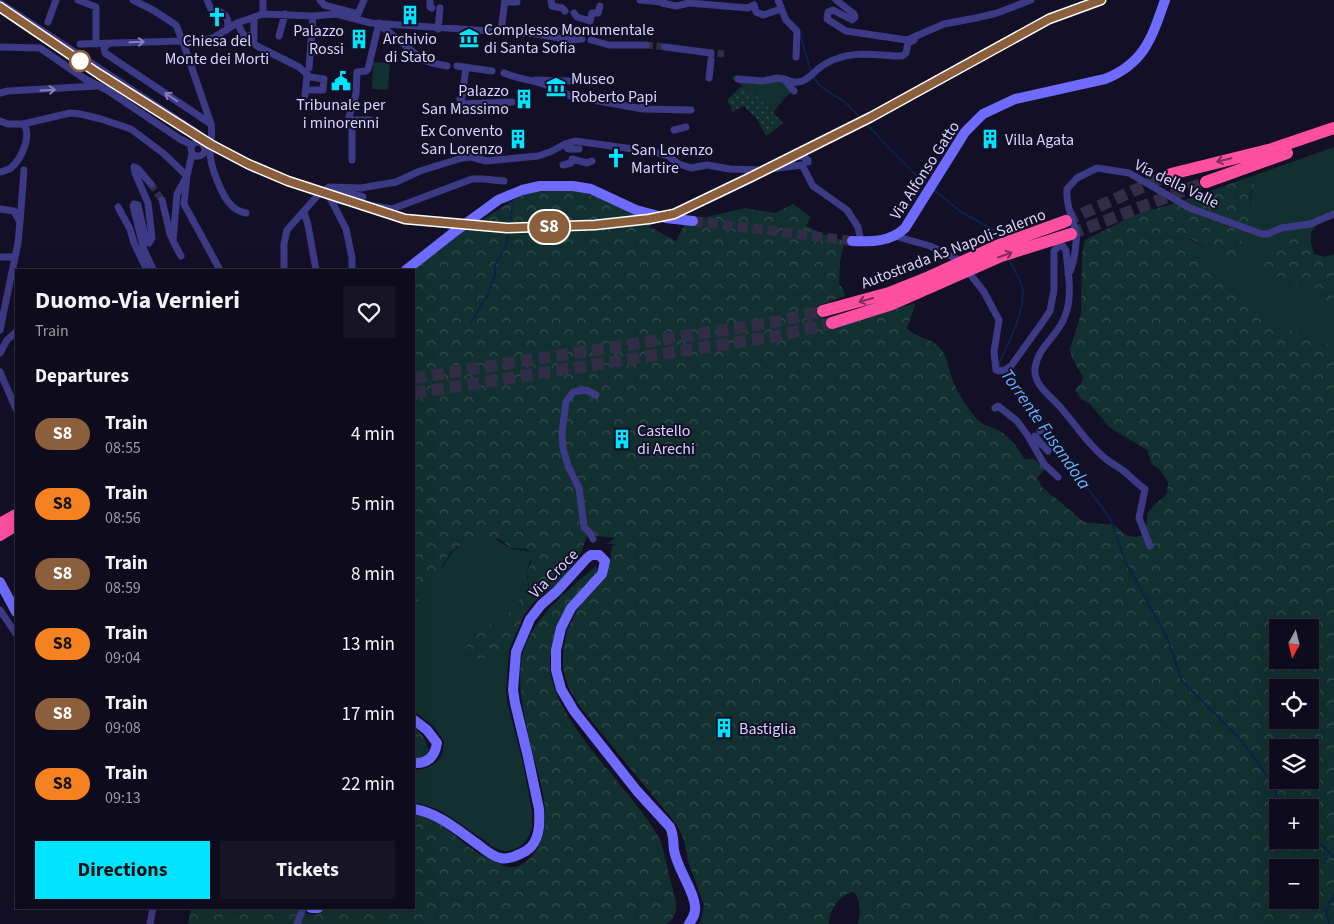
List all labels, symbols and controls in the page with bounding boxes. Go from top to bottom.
building icon: Archivio di Stato [399,4,421,26]
church icon: Chiesa del Monte dei Morti [206,6,228,28]
place label: Complesso Monumentale di Santa Sofia [484,19,654,59]
place label: Palazzo Rossi [293,20,344,60]
museum icon: Complesso Monumentale di Santa Sofia [458,27,480,49]
building icon: Palazzo Rossi [348,28,370,50]
place label: Archivio di Stato [383,28,437,68]
place label: Chiesa del Monte dei Morti [165,30,269,70]
one-way arrow [129,37,145,46]
unlabelled marker [69,50,91,72]
place label: Museo Roberto Papi [571,68,657,108]
public building icon: Tribunale per i minorenni [330,70,352,92]
museum icon: Museo Roberto Papi [545,76,567,98]
place label: Palazzo San Massimo [421,80,509,120]
one-way arrow [40,85,56,94]
building icon: Palazzo San Massimo [513,88,535,110]
one-way arrow [164,92,178,102]
place label: Tribunale per i minorenni [296,94,386,134]
street label: Via Alfonso Gatto [885,117,965,224]
place label: Ex Convento San Lorenzo [420,120,503,160]
building icon: Ex Convento San Lorenzo [507,128,529,150]
building icon: Villa Agata [979,128,1001,150]
place label: Villa Agata [1005,129,1074,151]
place label: San Lorenzo Martire [631,139,713,179]
church icon: San Lorenzo Martire [605,147,627,169]
street label: Via della Valle [1131,154,1223,214]
one-way arrow [1217,156,1233,165]
street label: Autostrada A3 Napoli-Salerno [858,203,1049,294]
line badge: S8 [526,211,572,243]
text: S8 [539,214,559,239]
one-way arrow [997,250,1012,259]
text: Duomo-Via Vernieri [35,283,240,318]
button: heart [343,286,395,338]
one-way arrow [859,296,875,305]
text: Train [35,320,69,342]
text: Departures [35,363,129,390]
water label: Torrente Fusandola [995,364,1097,495]
text: Train [105,410,148,437]
place label: Castello di Arechi [637,420,695,460]
text: S8 [53,421,72,446]
text: 4 min [351,421,395,448]
building icon: Castello di Arechi [611,428,633,450]
text: 08:55 [105,437,141,459]
text: Train [105,480,148,507]
text: S8 [53,491,72,516]
text: 5 min [351,491,395,518]
text: 08:56 [105,507,141,529]
street label: Via Croce [524,544,583,603]
text: Train [105,550,148,577]
text: S8 [53,561,72,586]
text: 8 min [351,561,395,588]
text: 08:59 [105,577,141,599]
north arrow [1269,619,1319,669]
map controls [1269,619,1319,909]
text: Train [105,620,148,647]
text: S8 [53,631,72,656]
text: 13 min [341,631,395,658]
text: 09:04 [105,647,141,669]
button: locate [1269,679,1319,729]
text: Train [105,690,148,717]
text: S8 [53,701,72,726]
text: 17 min [341,701,395,728]
text: 09:08 [105,717,141,739]
building icon: Bastiglia [713,717,735,739]
place label: Bastiglia [739,718,796,740]
button: layers [1269,739,1319,789]
text: Train [105,760,148,787]
text: S8 [53,771,72,796]
text: 22 min [341,771,395,798]
text: 09:13 [105,787,141,809]
button: + [1269,799,1319,849]
button: Directions [35,841,210,899]
button: Tickets [220,841,395,899]
button: − [1269,859,1319,909]

